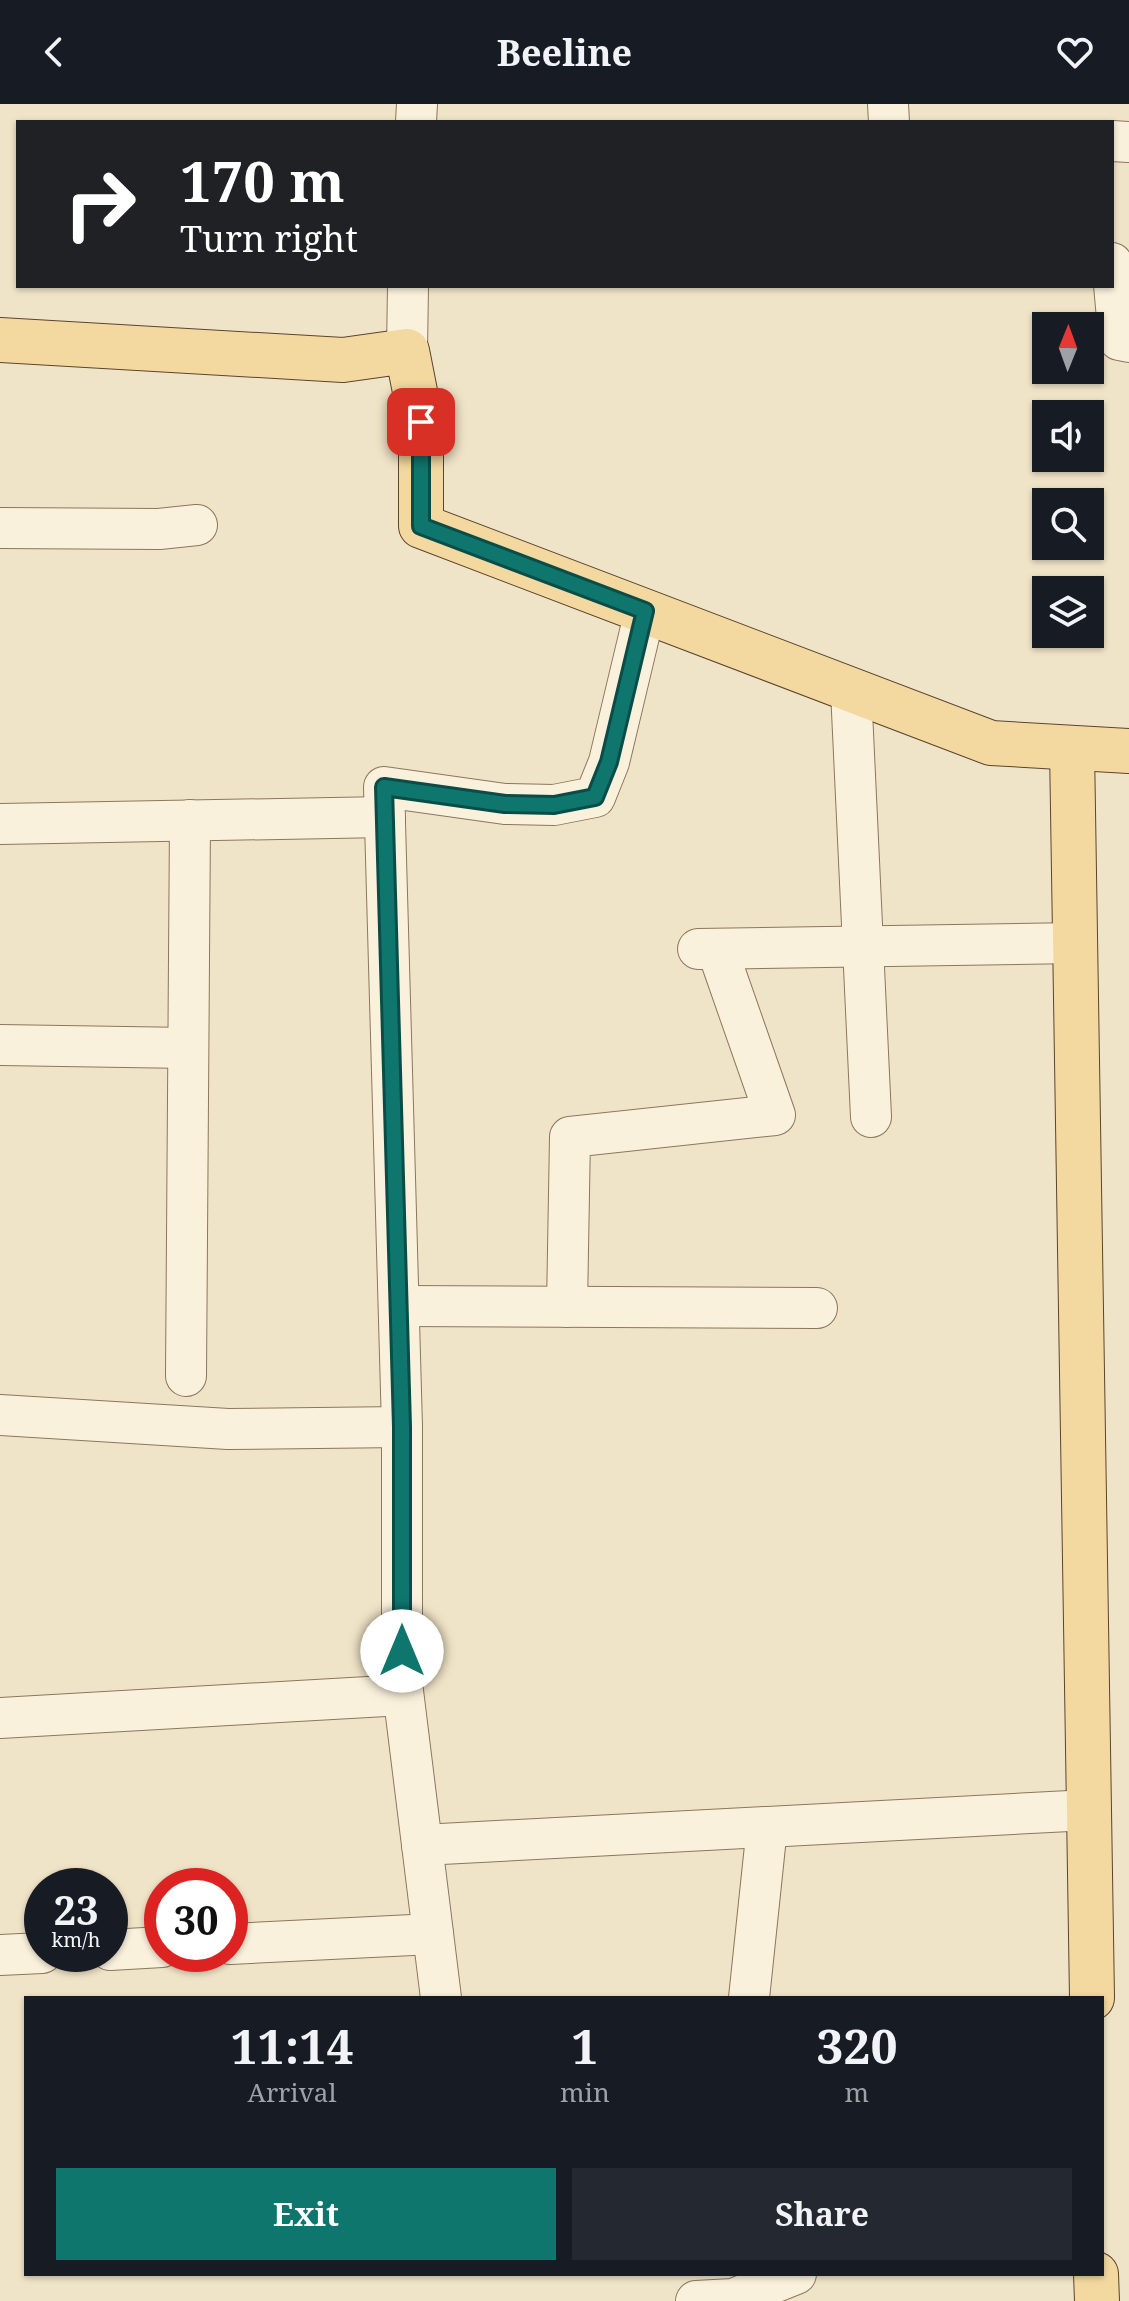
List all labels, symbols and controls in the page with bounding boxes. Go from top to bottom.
text: Beeline [497,28,632,77]
icon: back [32,30,76,74]
icon: heart [1053,30,1097,74]
text: 170 m [180,142,345,218]
icon: right [48,152,152,256]
text: Turn right [180,214,358,263]
north arrow [1032,312,1104,384]
map controls [1032,312,1104,648]
pin [387,388,455,456]
icon: arrive [399,400,443,444]
button: sound [1032,400,1104,472]
button: search [1032,488,1104,560]
button: layers [1032,576,1104,648]
position arrow [360,1609,444,1693]
speed limit sign: 30 [144,1868,248,1972]
text: 23 [53,1882,99,1937]
text: km/h [51,1926,101,1953]
text: 11:14 [230,2013,354,2078]
text: 1 [571,2013,598,2078]
text: 320 [816,2013,898,2078]
text: Arrival [248,2074,336,2110]
text: min [560,2074,610,2110]
text: m [845,2074,869,2110]
button: Exit [56,2168,556,2260]
button: Share [572,2168,1072,2260]

